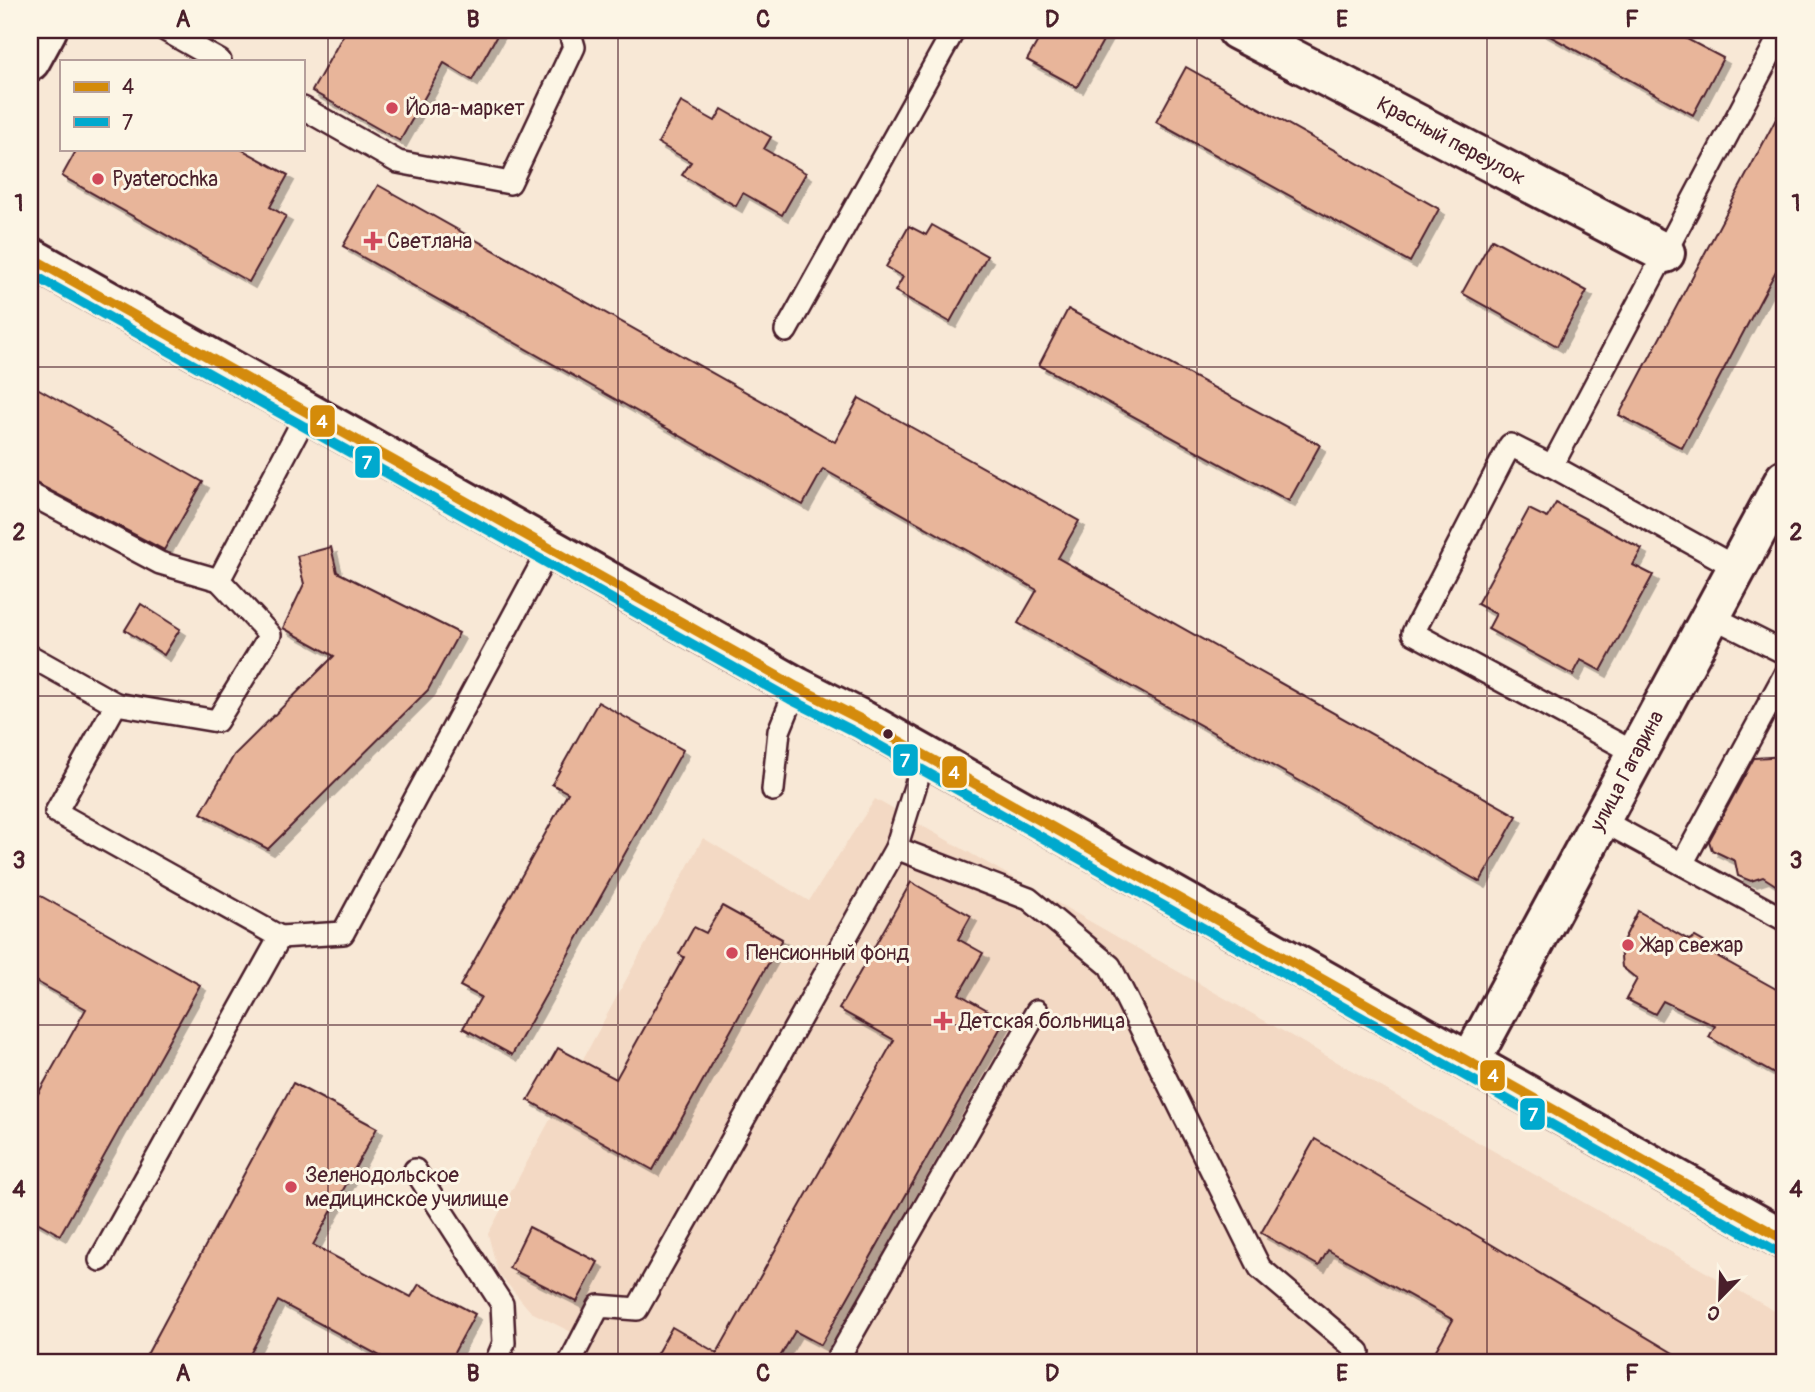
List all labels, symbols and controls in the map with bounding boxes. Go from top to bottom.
text: A [176,5,191,34]
text: B [466,5,480,34]
text: C [756,5,770,34]
text: D [1045,5,1059,34]
text: E [1336,5,1348,34]
text: F [1625,5,1639,34]
legend [60,60,304,150]
text: 4 [122,74,134,101]
street label: Красный переулок [1372,90,1530,192]
place label: Йола-маркет [406,95,525,122]
marker: Йола-маркет [384,100,400,116]
text: 7 [122,110,133,137]
place label: Pyaterochka [112,166,218,193]
marker: Pyaterochka [90,171,106,187]
text: 1 [15,189,24,218]
text: 1 [1792,189,1801,218]
place label: Светлана [387,228,472,255]
marker: Светлана [365,233,381,249]
line badge: 4 [309,404,336,438]
text: 4 [316,410,328,434]
line badge: 7 [354,445,381,479]
text: 7 [362,451,373,475]
text: 2 [13,518,26,547]
text: 2 [1790,518,1803,547]
street label: улица Гагарина [1583,706,1670,837]
unlabelled marker [881,727,895,741]
line badge: 7 [892,743,919,777]
text: 7 [900,749,911,773]
line badge: 4 [941,755,968,789]
text: 4 [948,761,960,785]
text: 3 [13,846,25,875]
text: 3 [1790,846,1802,875]
place label: Жар свежар [1639,932,1743,959]
marker: Жар свежар [1620,937,1636,953]
place label: Пенсионный фонд [746,940,909,967]
marker: Пенсионный фонд [724,945,740,961]
place label: Детская больница [958,1008,1125,1035]
marker: Детская больница [933,1011,953,1031]
line badge: 4 [1479,1059,1506,1092]
text: 4 [1487,1064,1499,1088]
line badge: 7 [1519,1097,1546,1131]
text: 7 [1528,1103,1539,1127]
place label: Зеленодольское медицинское училище [305,1162,509,1213]
text: 4 [12,1175,26,1204]
text: 4 [1789,1175,1803,1204]
marker: Зеленодольское медицинское училище [283,1179,299,1195]
north arrow [1686,1262,1756,1332]
text: С [1703,1299,1724,1326]
text: A [176,1359,191,1388]
text: B [466,1359,480,1388]
text: C [756,1359,770,1388]
text: D [1045,1359,1059,1388]
text: E [1336,1359,1348,1388]
text: F [1625,1359,1639,1388]

